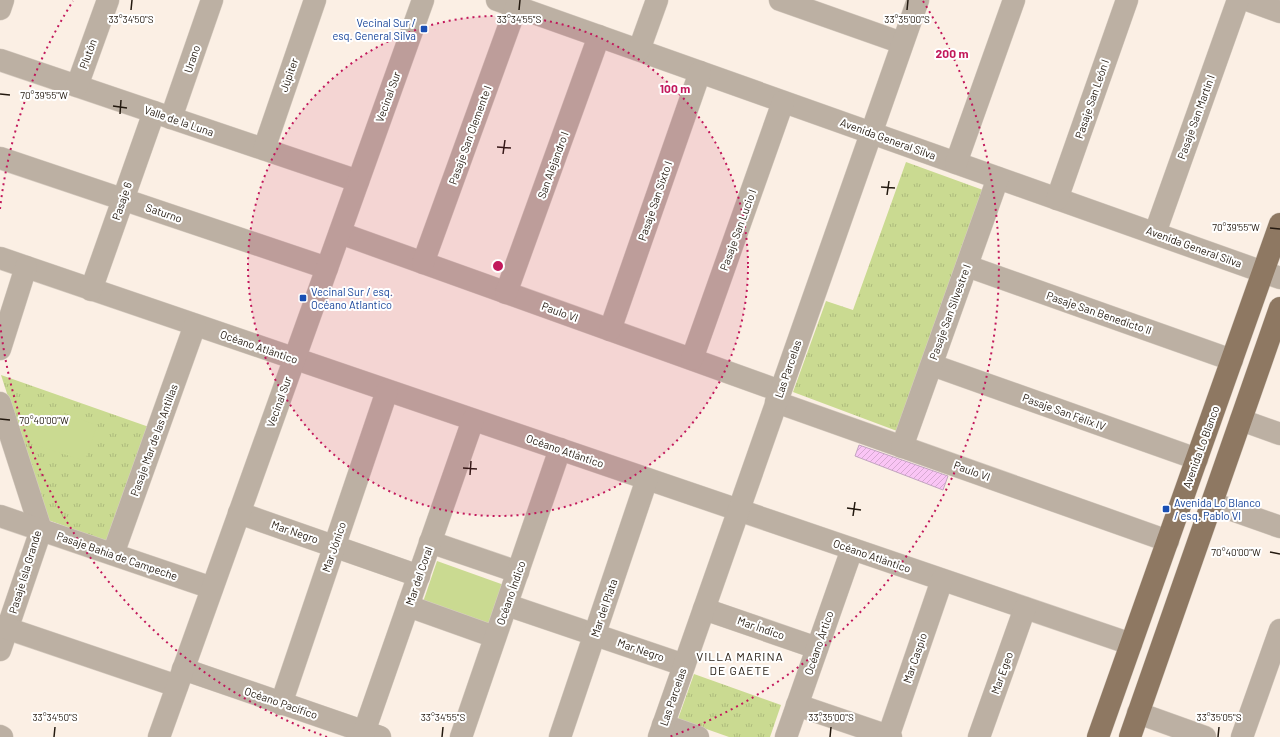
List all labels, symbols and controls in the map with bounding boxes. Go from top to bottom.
text: 33°34'50"S [108,13,154,25]
text: 33°34'55"S [497,13,541,25]
text: 33°35'00"S [884,13,930,25]
place label: Vecinal Sur / esq. General Silva [332,16,416,42]
marker: Vecinal Sur / esq. General Silva [419,24,429,34]
street label: Plutón [76,37,99,70]
street label: Urano [181,43,202,74]
text: 200 m [936,46,968,60]
street label: Júpiter [277,56,300,93]
street label: Pasaje San León I [1072,58,1111,140]
street label: Vecinal Sur [372,70,403,124]
street label: Pasaje San Martín I [1174,73,1217,161]
text: 100 m [660,81,690,95]
street label: Pasaje San Clemente I [446,83,494,186]
text: 70°39'55"W [20,89,68,101]
street label: Valle de la Luna [143,103,216,139]
street label: Avenida General Silva [839,115,938,162]
street label: San Alejandro I [534,130,571,200]
street label: Pasaje San Sixto I [635,159,674,242]
street label: Pasaje 6 [109,180,134,222]
street label: Pasaje San Lucio I [717,187,758,272]
street label: Saturno [144,200,184,225]
text: 70°39'55"W [1212,221,1260,233]
street label: Avenida General Silva [1145,223,1244,270]
centre of rings [491,259,505,273]
street label: Pasaje San Silvestre I [926,262,973,361]
place label: Vecinal Sur / esq. Océano Atlantico [311,285,393,311]
street label: Pasaje San Benedicto II [1045,288,1154,337]
marker: Vecinal Sur / esq. Océano Atlantico [298,293,308,303]
street label: Paulo VI [540,299,580,324]
street label: Océano Atlántico [219,327,300,366]
street label: Las Parcelas [772,338,804,400]
street label: Vecinal Sur [263,375,294,429]
street label: Pasaje Mar de las Antillas [127,382,180,498]
street label: Pasaje San Félix IV [1021,390,1108,433]
street label: Avenida Lo Blanco [1180,404,1221,490]
text: 70°40'00"W [19,414,69,426]
street label: Océano Atlántico [525,431,606,470]
street label: Paulo VI [952,458,992,483]
place label: Avenida Lo Blanco / esq. Pablo VI [1174,496,1261,522]
marker: Avenida Lo Blanco / esq. Pablo VI [1161,504,1171,514]
street label: Mar Negro [270,517,320,546]
street label: Mar Jónico [319,520,348,574]
street label: Pasaje Isla Grande [6,529,43,615]
street label: Pasaje Bahía de Campeche [55,529,179,582]
street label: Océano Atlántico [832,536,913,575]
street label: Mar del Coral [402,545,435,607]
text: 70°40'00"W [1211,546,1261,558]
street label: Océano Índico [493,559,528,627]
street label: Mar del Plata [588,577,620,639]
street label: Océano Ártico [801,609,836,677]
street label: Mar Índico [736,613,786,642]
street label: Mar Caspio [900,631,929,685]
street label: Mar Negro [616,635,666,664]
district label: VILLA MARINA DE GAETE [696,649,784,677]
street label: Mar Egeo [988,650,1015,696]
street label: Las Parcelas [657,666,689,728]
street label: Océano Pacífico [243,684,319,721]
text: 33°34'50"S [32,711,78,723]
text: 33°34'55"S [421,711,465,723]
text: 33°35'00"S [808,711,854,723]
text: 33°35'05"S [1197,711,1242,723]

